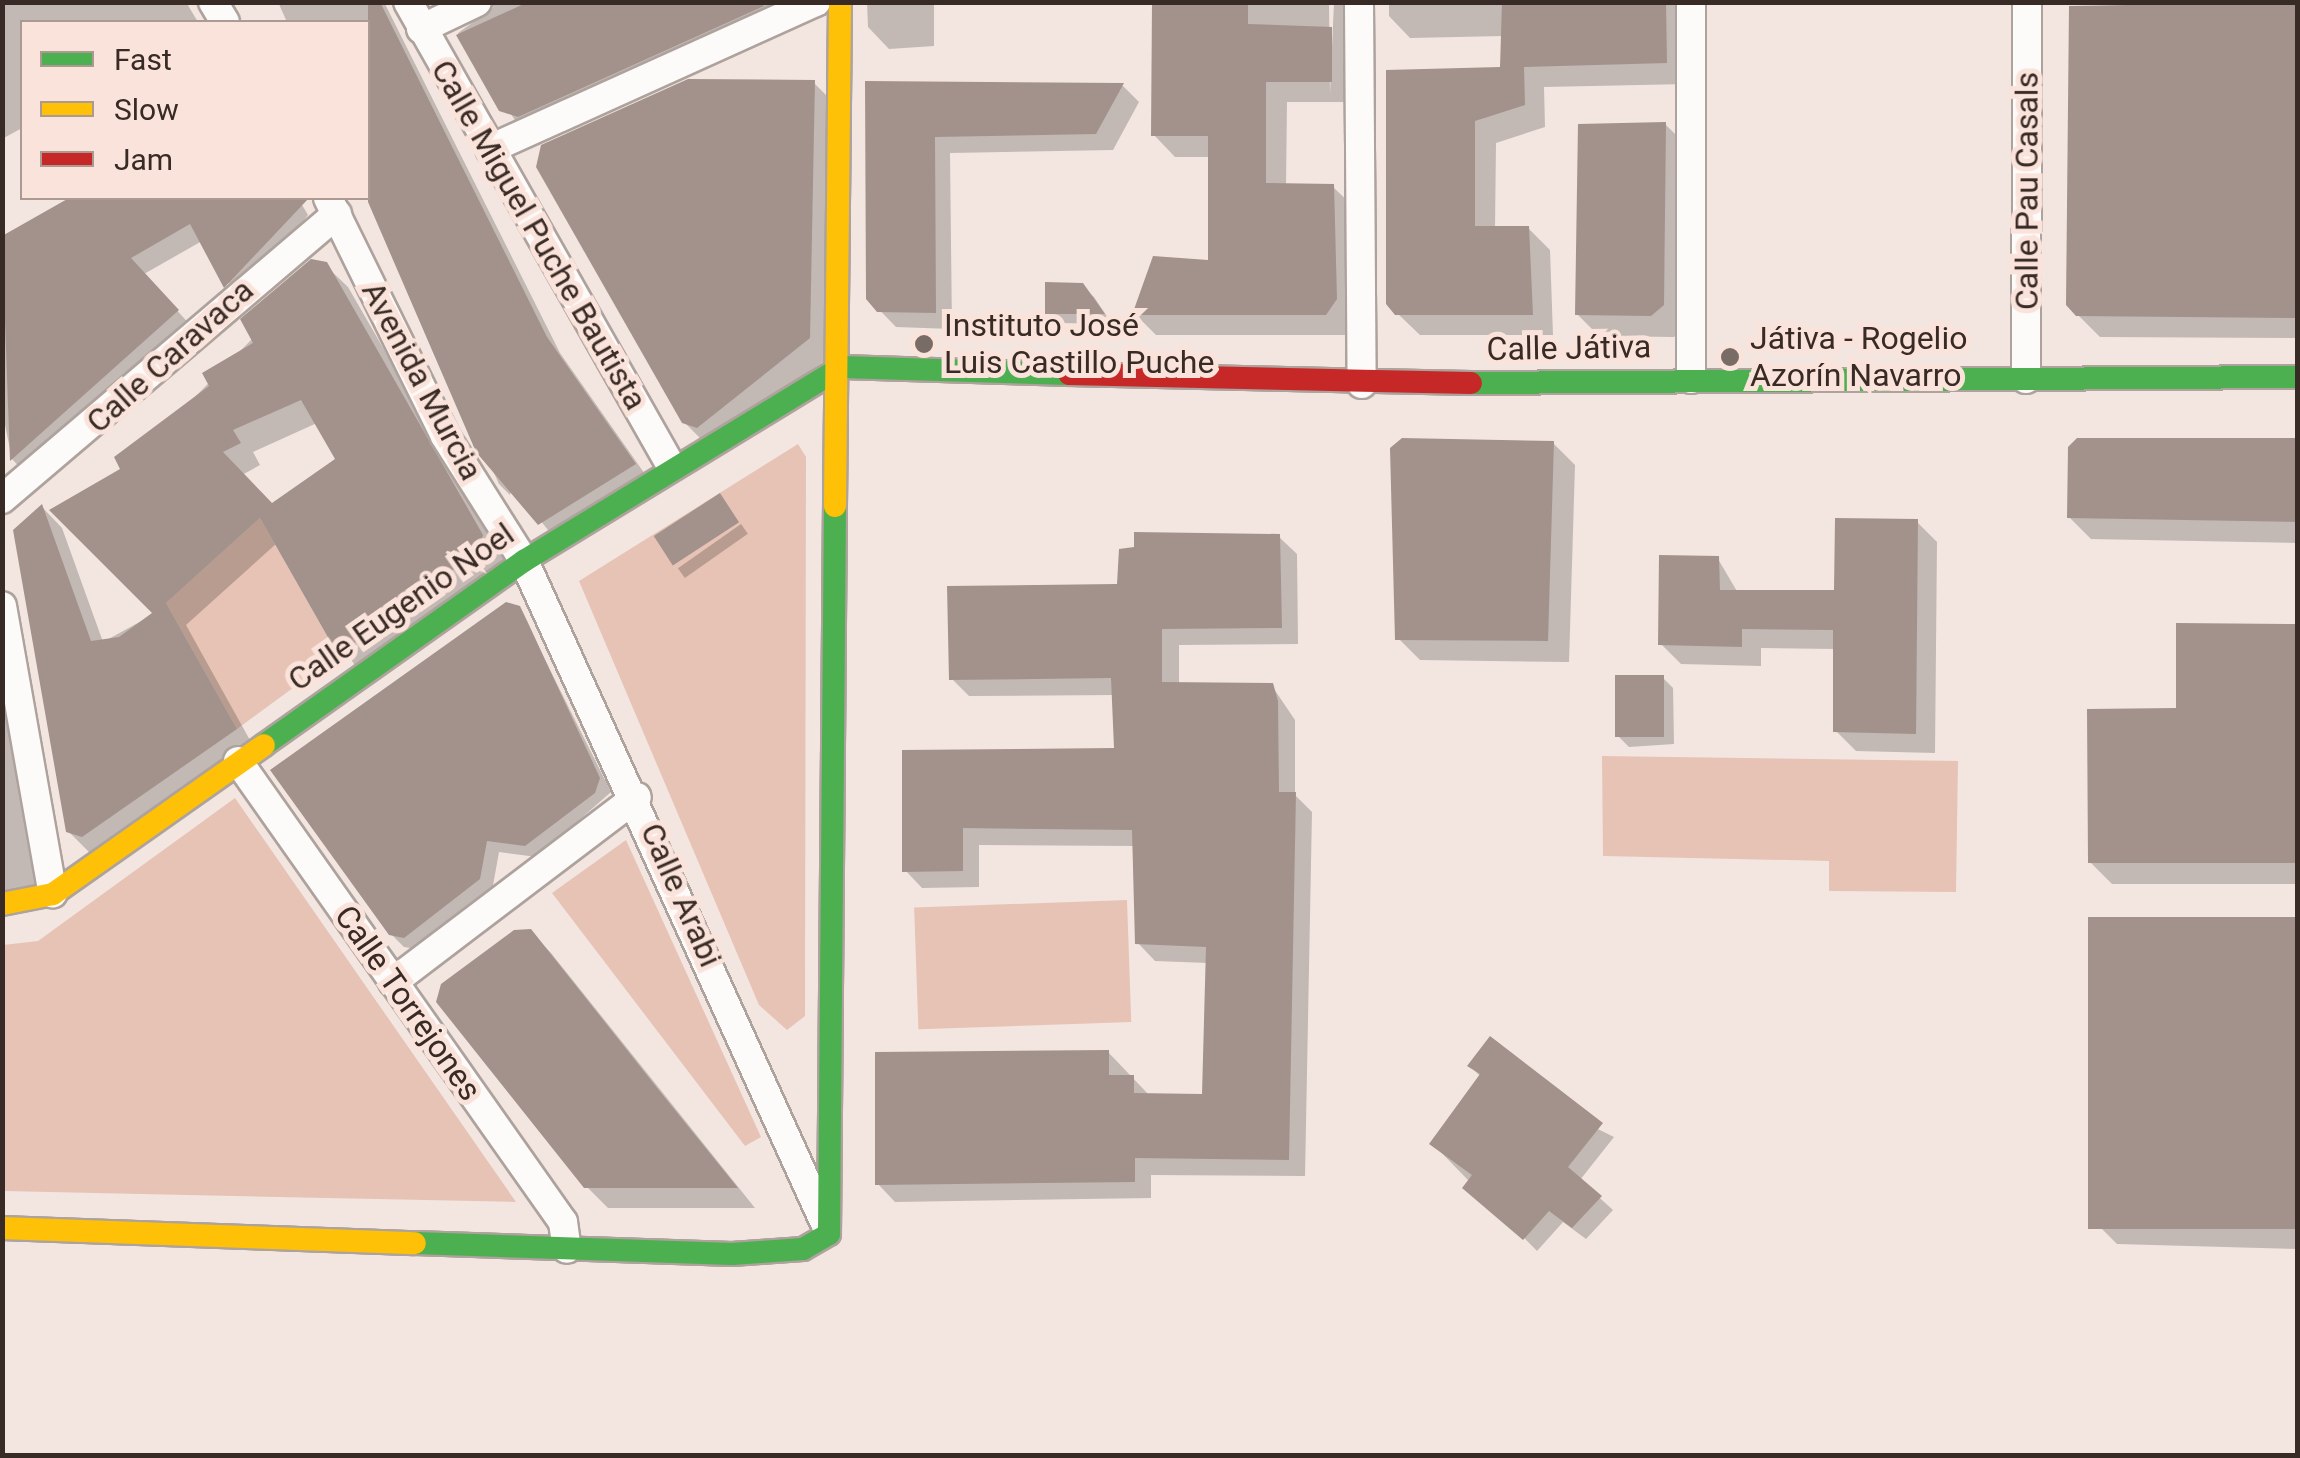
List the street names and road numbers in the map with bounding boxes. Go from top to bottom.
street label: Calle Miguel Puche Bautista [423,53,655,417]
street label: Calle Pau Casals [2008,72,2046,310]
street label: Calle Caravaca [79,271,261,441]
street label: Avenida Murcia [354,275,490,487]
street label: Calle Játiva [1486,327,1652,369]
street label: Calle Eugenio Noel [281,515,521,699]
street label: Calle Arabi [632,817,730,973]
street label: Calle Torrejones [326,898,490,1108]

